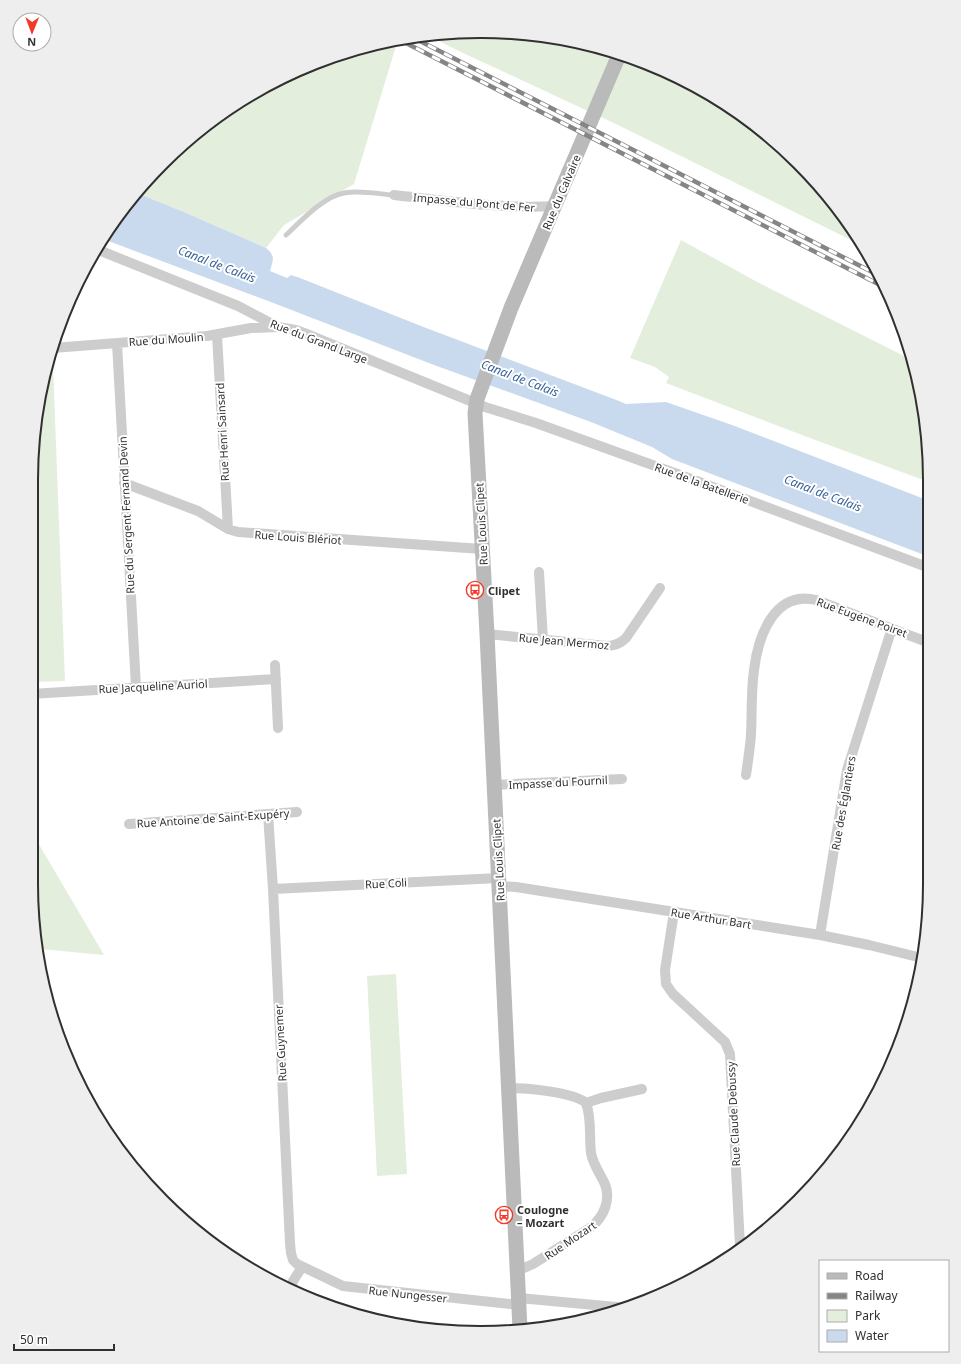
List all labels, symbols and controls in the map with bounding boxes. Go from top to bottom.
north arrow [12,12,52,52]
text: N [27,35,36,50]
street label: Rue du Calvaire [538,152,584,232]
street label: Impasse du Pont de Fer [412,189,536,215]
water label: Canal de Calais [176,241,258,287]
street label: Rue du Grand Large [268,315,370,367]
street label: Rue du Moulin [128,329,204,349]
water label: Canal de Calais [479,355,561,401]
street label: Rue Henri Sainsard [212,382,232,482]
street label: Rue du Sergent Fernand Devin [114,436,138,594]
street label: Rue de la Batellerie [653,459,751,507]
water label: Canal de Calais [782,470,864,516]
street label: Rue Louis Clipet [471,482,491,566]
street label: Rue Louis Blériot [254,526,342,548]
bus stop icon: Clipet [465,580,485,600]
place label: Clipet [488,583,520,598]
street label: Rue Eugéne Poiret [815,594,909,640]
street label: Rue Jean Mermoz [518,630,610,652]
street label: Rue Jacqueline Auriol [98,676,208,696]
street label: Rue des Églantiers [827,755,859,851]
street label: Impasse du Fournil [508,772,608,792]
street label: Rue Antoine de Saint-Exupéry [136,805,290,831]
street label: Rue Louis Clipet [488,818,508,902]
street label: Rue Coli [365,874,407,892]
street label: Rue Arthur Bart [670,904,752,932]
street label: Rue Guynemer [270,1004,290,1082]
street label: Rue Claude Debussy [723,1061,743,1167]
place label: Coulogne – Mozart [517,1202,569,1230]
bus stop icon: Coulogne – Mozart [494,1205,514,1225]
street label: Rue Mozart [541,1217,599,1263]
legend [819,1260,949,1352]
text: Road [855,1267,884,1284]
street label: Rue Nungesser [368,1282,448,1306]
text: Railway [855,1287,899,1304]
text: Park [855,1307,881,1324]
scale bar [14,1326,114,1352]
text: Water [855,1327,889,1344]
text: 50 m [20,1331,48,1348]

